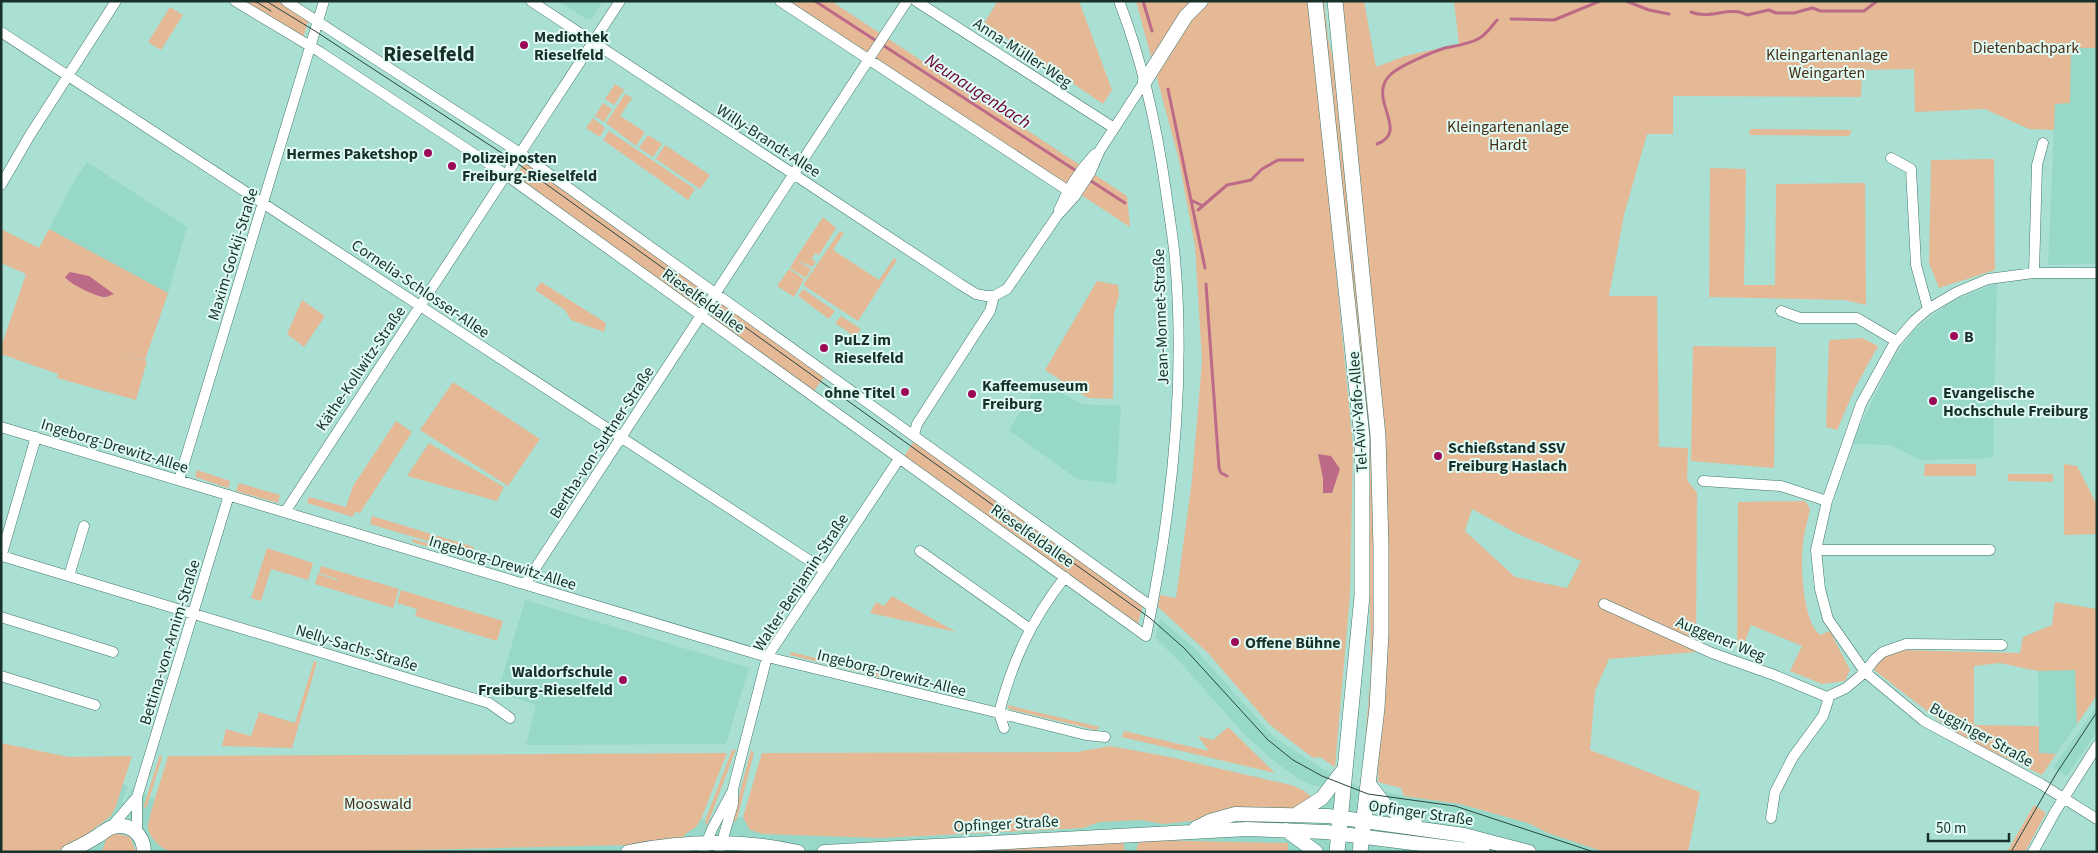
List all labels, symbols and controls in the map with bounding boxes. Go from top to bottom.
street label: Anna-Müller-Weg [969,13,1076,93]
place label: Mediothek Rieselfeld [534,26,609,66]
park label: Dietenbachpark [1973,37,2079,59]
district label: Rieselfeld [383,39,475,69]
marker: Mediothek Rieselfeld [518,39,530,51]
park label: Kleingartenanlage Weingarten [1766,44,1888,84]
water label: Neunaugenbach [920,48,1036,135]
street label: Willy-Brandt-Allee [712,99,825,183]
park label: Kleingartenanlage Hardt [1447,116,1569,156]
place label: Hermes Paketshop [286,143,418,165]
marker: Hermes Paketshop [422,147,434,159]
place label: Polizeiposten Freiburg-Rieselfeld [462,147,597,187]
marker: Polizeiposten Freiburg-Rieselfeld [446,160,458,172]
street label: Maxim-Gorkij-Straße [202,185,264,323]
street label: Cornelia-Schlosser-Allee [347,234,494,343]
street label: Jean-Monnet-Straße [1148,248,1174,386]
street label: Rieselfeldallee [658,263,749,338]
street label: Käthe-Kollwitz-Straße [311,302,411,435]
place label: B [1964,326,1974,348]
place label: PuLZ im Rieselfeld [834,329,904,369]
marker: B [1948,330,1960,342]
marker: PuLZ im Rieselfeld [818,342,830,354]
street label: Tel-Aviv-Yafo-Allee [1343,351,1373,473]
street label: Bertha-von-Suttner-Straße [544,362,659,523]
place label: Kaffeemuseum Freiburg [982,375,1088,415]
place label: ohne Titel [824,382,895,404]
place label: Evangelische Hochschule Freiburg [1943,382,2089,422]
marker: ohne Titel [899,386,911,398]
marker: Kaffeemuseum Freiburg [966,388,978,400]
marker: Evangelische Hochschule Freiburg [1927,395,1939,407]
street label: Ingeborg-Drewitz-Allee [38,413,191,479]
place label: Schießstand SSV Freiburg Haslach [1448,437,1567,477]
marker: Schießstand SSV Freiburg Haslach [1432,450,1444,462]
street label: Rieselfeldallee [986,499,1079,573]
street label: Walter-Benjamin-Straße [748,509,854,656]
street label: Ingeborg-Drewitz-Allee [426,530,579,596]
street label: Bettina-von-Arnim-Straße [134,557,206,728]
street label: Auggener Weg [1672,611,1769,667]
street label: Nelly-Sachs-Straße [293,619,421,677]
place label: Offene Bühne [1245,632,1341,654]
marker: Offene Bühne [1229,636,1241,648]
street label: Ingeborg-Drewitz-Allee [815,644,969,702]
place label: Waldorfschule Freiburg-Rieselfeld [478,661,613,701]
marker: Waldorfschule Freiburg-Rieselfeld [617,674,629,686]
street label: Bugginger Straße [1926,697,2037,773]
park label: Mooswald [344,793,412,815]
street label: Opfinger Straße [1367,795,1475,831]
street label: Opfinger Straße [953,810,1059,838]
scale bar [1928,810,2009,842]
text: 50 m [1936,818,1966,839]

